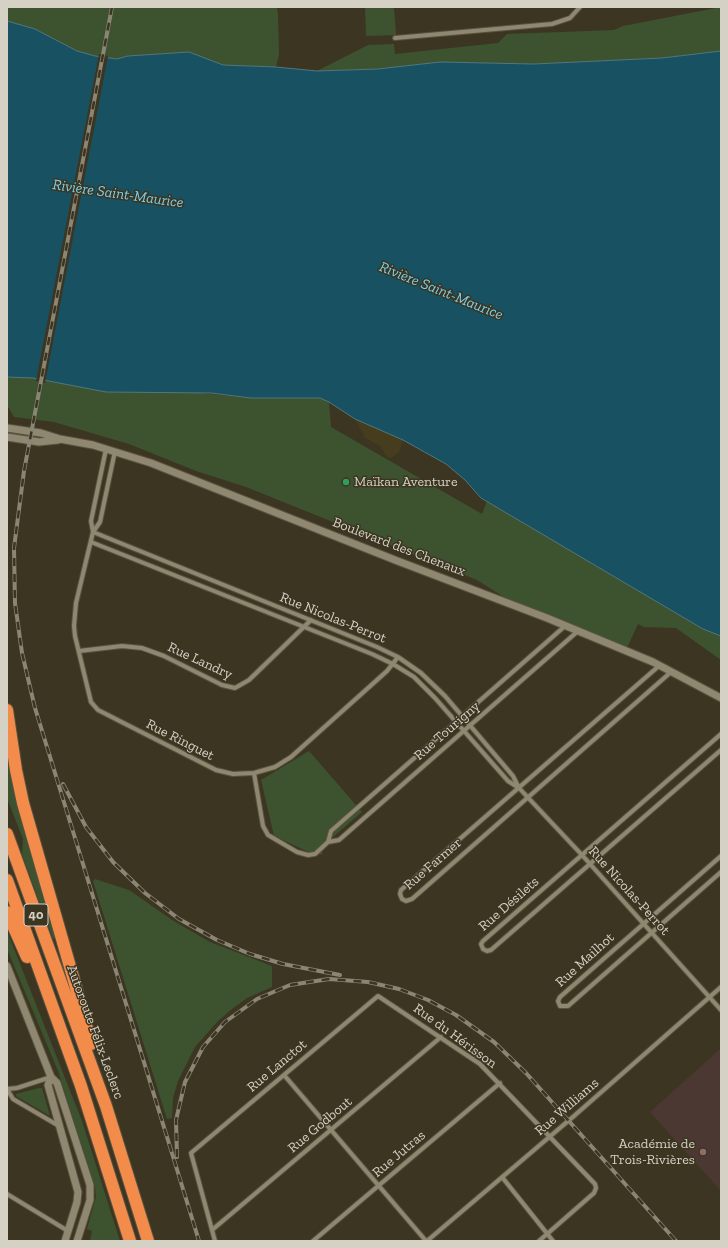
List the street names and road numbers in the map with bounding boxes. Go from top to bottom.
street label: Boulevard des Chenaux [330,514,468,580]
street label: Rue Nicolas-Perrot [277,589,389,647]
street label: Rue Landry [165,639,235,683]
street label: Rue Tourigny [411,698,483,764]
street label: Rue Ringuet [143,716,217,764]
street label: Rue Farmer [401,834,465,894]
street label: Rue Nicolas-Perrot [585,843,673,939]
street label: Rue Désilets [475,873,543,935]
road number: 40 [24,904,48,926]
street label: Rue Mailhot [552,929,618,991]
street label: Autoroute Félix-Leclerc [63,963,127,1101]
street label: Rue du Hérisson [410,1000,500,1072]
street label: Rue Lanctot [244,1036,310,1096]
street label: Rue Williams [532,1075,602,1139]
street label: Rue Godbout [285,1093,355,1157]
street label: Rue Jutras [369,1127,429,1181]

